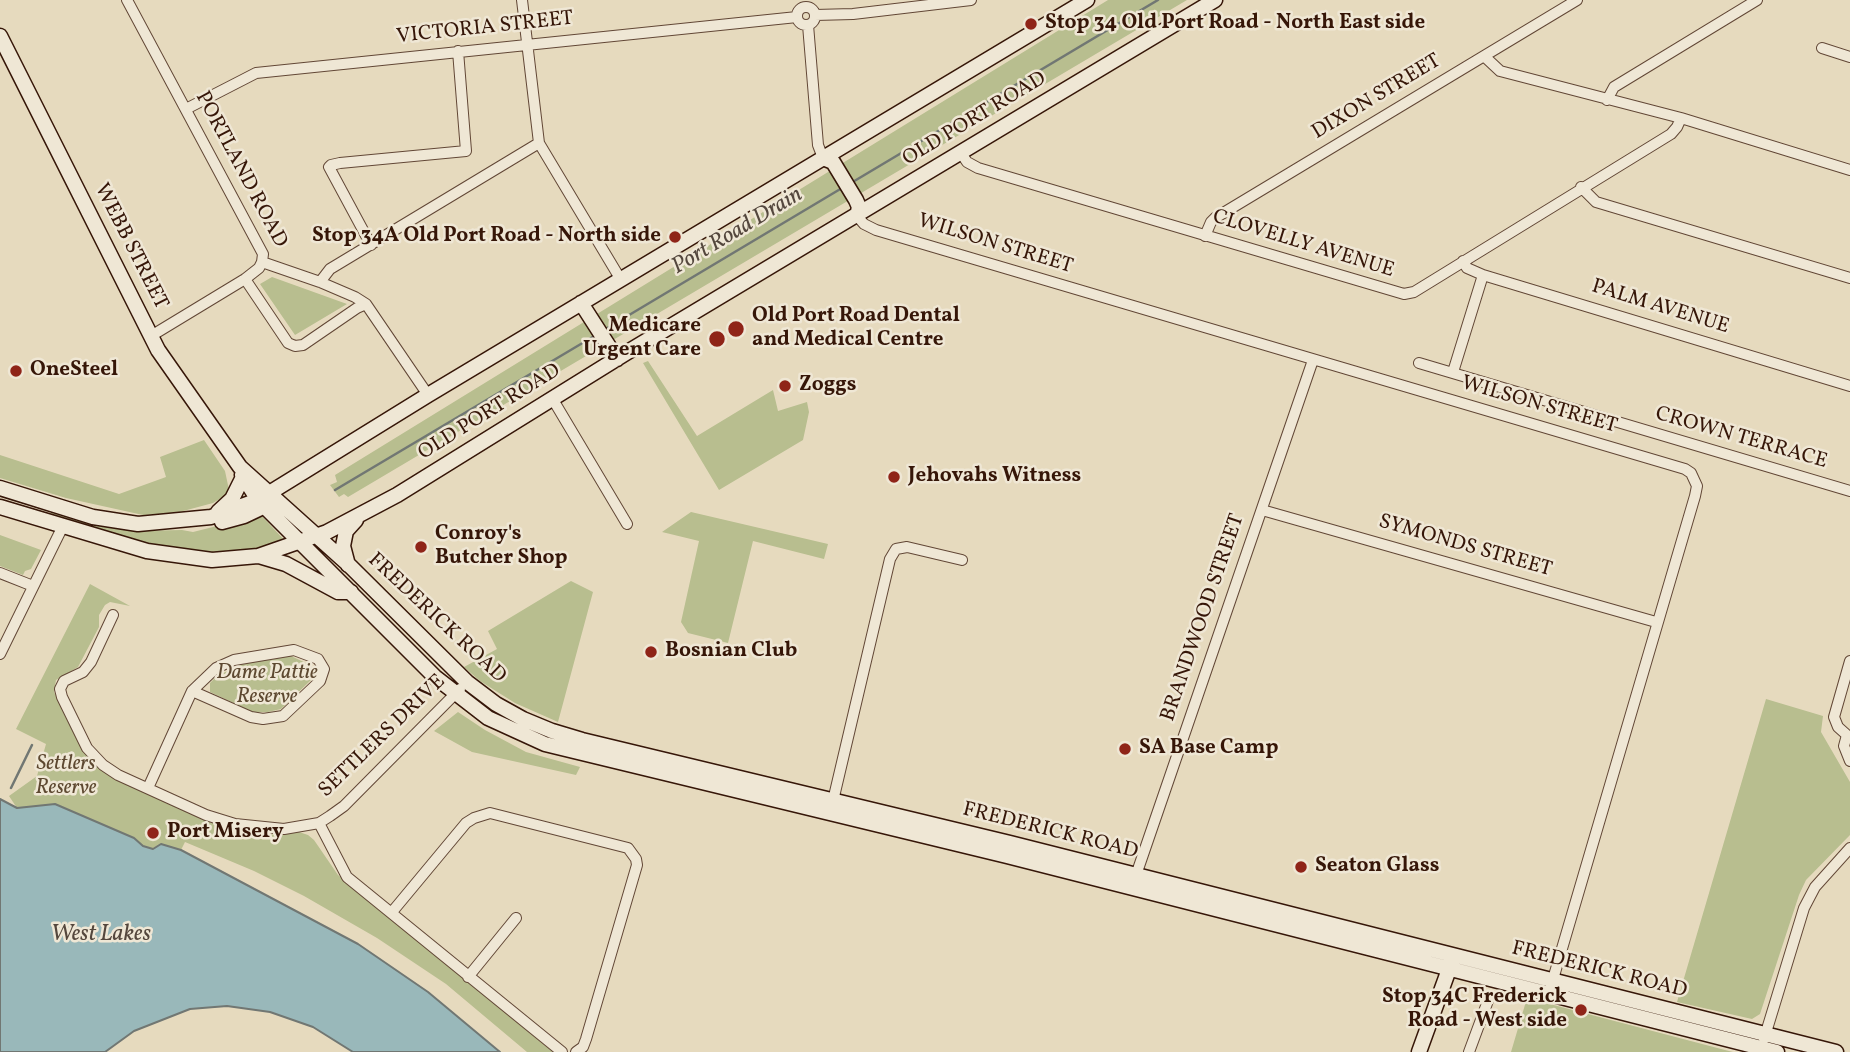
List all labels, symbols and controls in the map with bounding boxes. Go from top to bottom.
street label: VICTORIA STREET [395,7,575,51]
place label: Stop 34 Old Port Road - North East side [1045,11,1425,37]
marker: Stop 34 Old Port Road - North East side [1023,16,1039,32]
street label: DIXON STREET [1308,50,1446,146]
street label: OLD PORT ROAD [899,67,1051,173]
street label: PORTLAND ROAD [188,88,292,252]
street label: WEBB STREET [87,180,173,314]
water label: Port Road Drain [668,182,808,282]
street label: CLOVELLY AVENUE [1209,205,1397,285]
street label: WILSON STREET [914,209,1076,281]
place label: Stop 34A Old Port Road - North side [312,224,661,250]
marker: Stop 34A Old Port Road - North side [667,229,683,245]
street label: PALM AVENUE [1588,275,1732,341]
place label: Old Port Road Dental and Medical Centre [752,304,960,354]
place label: Medicare Urgent Care [583,314,701,364]
marker: Old Port Road Dental and Medical Centre [726,319,746,339]
marker: Medicare Urgent Care [707,329,727,349]
place label: OneSteel [30,358,118,384]
street label: OLD PORT ROAD [414,359,566,467]
marker: OneSteel [8,363,24,379]
street label: WILSON STREET [1458,372,1620,440]
place label: Zoggs [799,373,857,399]
marker: Zoggs [777,378,793,394]
street label: CROWN TERRACE [1652,402,1830,476]
place label: Jehovahs Witness [908,464,1081,490]
marker: Jehovahs Witness [886,469,902,485]
street label: SYMONDS STREET [1375,510,1555,584]
street label: BRANDWOOD STREET [1157,511,1251,725]
place label: Conroy's Butcher Shop [435,522,568,572]
marker: Conroy's Butcher Shop [413,539,429,555]
street label: FREDERICK ROAD [362,548,510,690]
place label: Bosnian Club [665,639,797,665]
marker: Bosnian Club [643,644,659,660]
park label: Dame Pattie Reserve [216,661,318,711]
street label: SETTLERS DRIVE [314,670,452,804]
place label: SA Base Camp [1139,736,1279,762]
marker: SA Base Camp [1117,741,1133,757]
park label: Settlers Reserve [36,752,96,802]
street label: FREDERICK ROAD [960,798,1140,866]
place label: Port Misery [167,820,284,846]
marker: Port Misery [145,825,161,841]
place label: Seaton Glass [1315,854,1439,880]
marker: Seaton Glass [1293,859,1309,875]
water label: West Lakes [51,922,151,950]
street label: FREDERICK ROAD [1509,937,1689,1005]
place label: Stop 34C Frederick Road - West side [1382,985,1567,1035]
marker: Stop 34C Frederick Road - West side [1573,1002,1589,1018]

